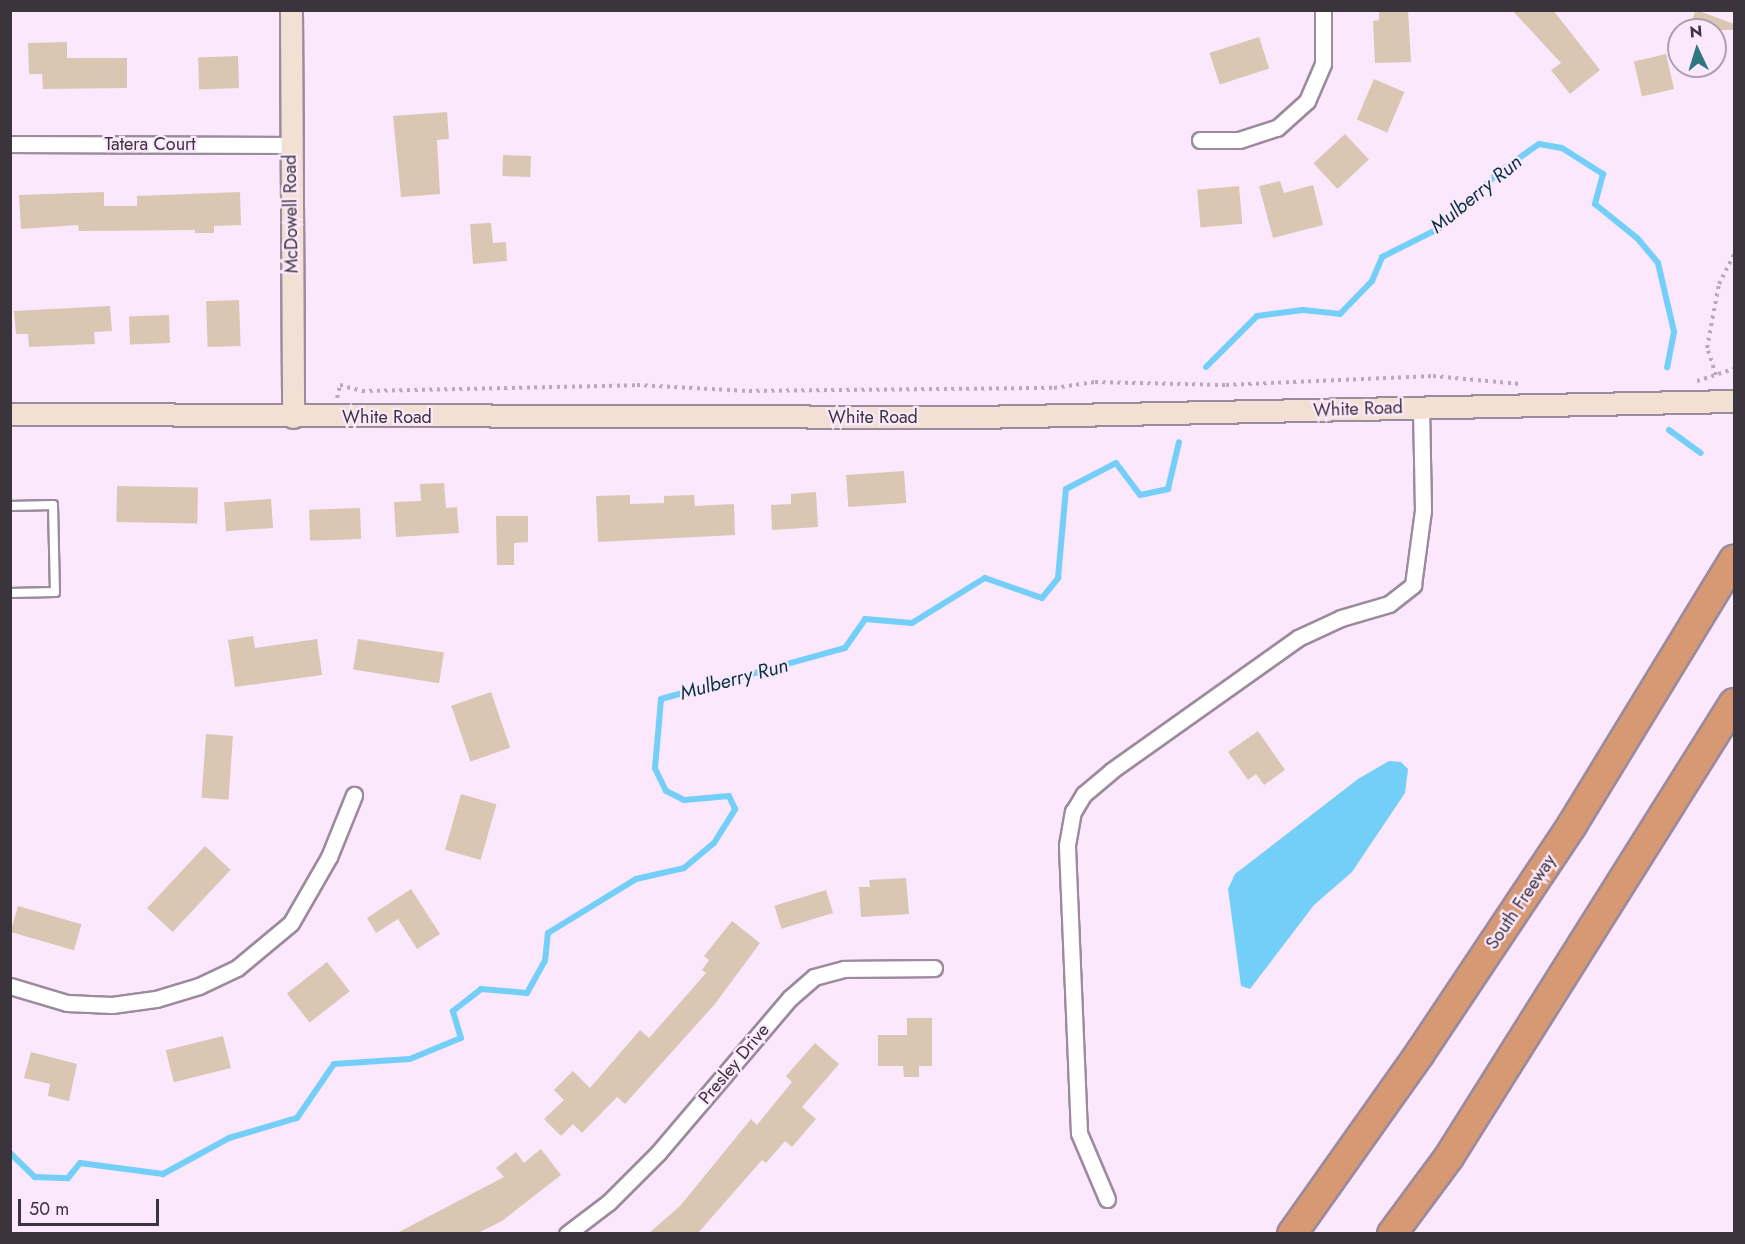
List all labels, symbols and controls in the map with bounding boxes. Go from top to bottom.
north arrow [1667,18,1727,78]
text: N [1689,20,1703,43]
street label: Tatera Court [104,133,196,155]
water label: Mulberry Run [1425,150,1527,238]
street label: McDowell Road [279,154,303,274]
street label: White Road [1313,397,1403,421]
street label: White Road [342,406,432,428]
street label: White Road [828,406,918,428]
water label: Mulberry Run [677,653,791,705]
street label: South Freeway [1481,850,1561,954]
street label: Presley Drive [694,1019,774,1109]
scale bar [21,1187,162,1225]
text: 50 m [29,1196,69,1222]

